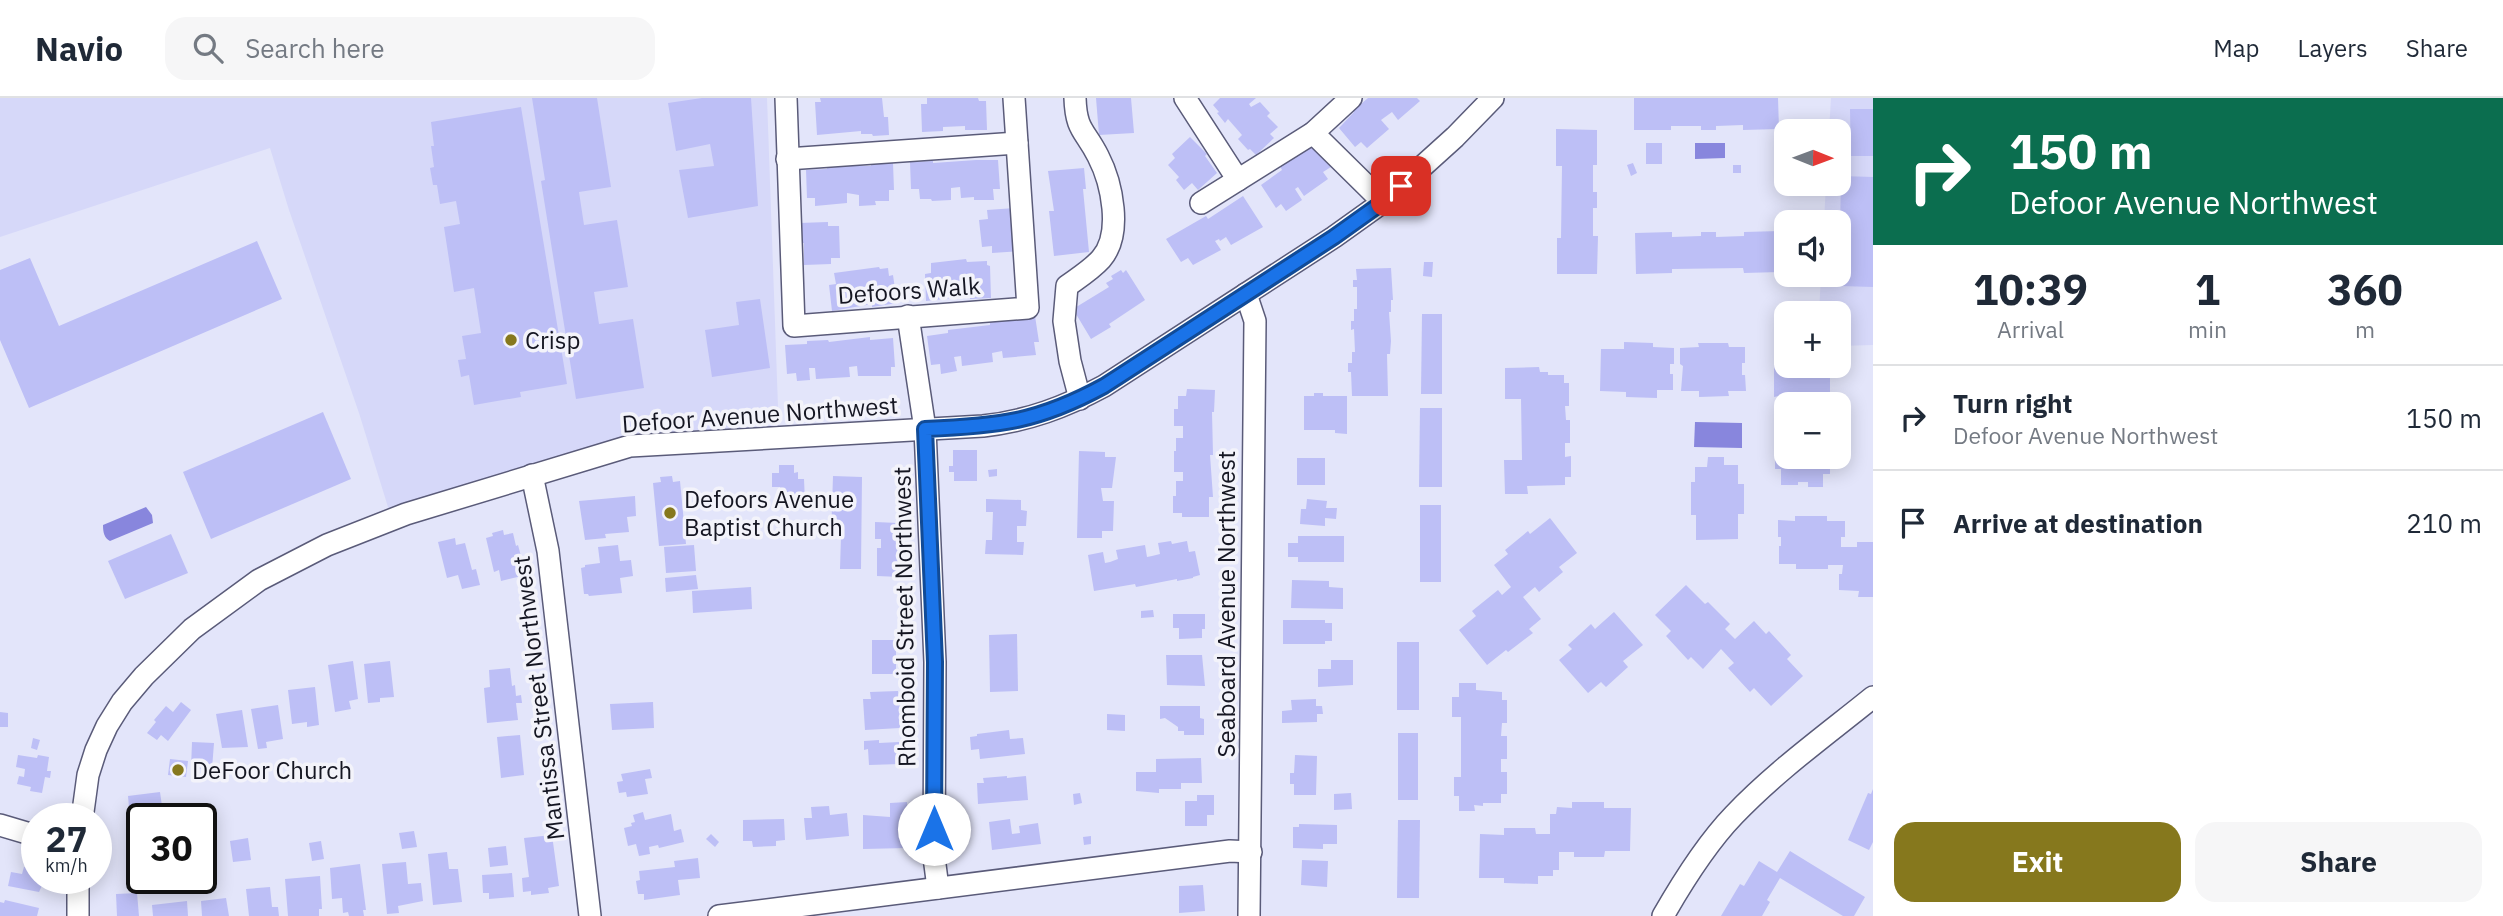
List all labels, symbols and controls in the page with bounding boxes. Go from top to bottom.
search box [165,17,655,80]
text: Navio [35,27,123,70]
icon: search [189,29,227,67]
text: Search here [245,31,385,65]
text: Map [2213,32,2260,64]
text: Layers [2298,32,2368,64]
text: Share [2406,32,2468,64]
north arrow [1774,119,1852,196]
map controls [1774,119,1851,469]
text: 150 m [2009,119,2153,182]
icon: right [1894,126,1985,217]
pin [1371,156,1431,216]
icon: arrive [1382,167,1420,205]
text: Defoor Avenue Northwest [2009,181,2378,223]
button: sound [1774,210,1851,287]
text: 10:39 [1973,262,2088,317]
text: 1 [2195,262,2220,317]
text: 360 [2327,262,2403,317]
street label: Defoors Walk [836,269,982,311]
button: + [1774,301,1851,378]
text: Arrival [1997,314,2064,344]
text: min [2188,314,2227,344]
text: m [2355,314,2375,344]
place label: Crisp [525,324,580,356]
marker: Crisp [503,332,519,348]
text: Turn right [1953,386,2072,420]
street label: Defoor Avenue Northwest [621,388,899,440]
button: − [1774,392,1851,469]
icon: right [1894,399,1932,437]
text: 150 m [2406,401,2482,435]
text: Defoor Avenue Northwest [1953,420,2218,450]
street label: Seaboard Avenue Northwest [1210,451,1242,757]
street label: Rhomboid Street Northwest [885,466,923,768]
place label: Defoors Avenue Baptist Church [684,483,854,543]
icon: arrive [1894,504,1932,542]
marker: Defoors Avenue Baptist Church [662,505,678,521]
text: Arrive at destination [1953,506,2203,540]
text: 210 m [2406,506,2482,540]
street label: Mantissa Street Northwest [505,554,571,842]
place label: DeFoor Church [192,754,352,786]
marker: DeFoor Church [170,762,186,778]
position arrow [897,792,971,866]
speed limit sign: 30 [126,803,217,894]
text: 27 [45,816,88,862]
button: Exit [1894,822,2181,902]
button: Share [2195,822,2482,902]
text: km/h [45,854,88,877]

